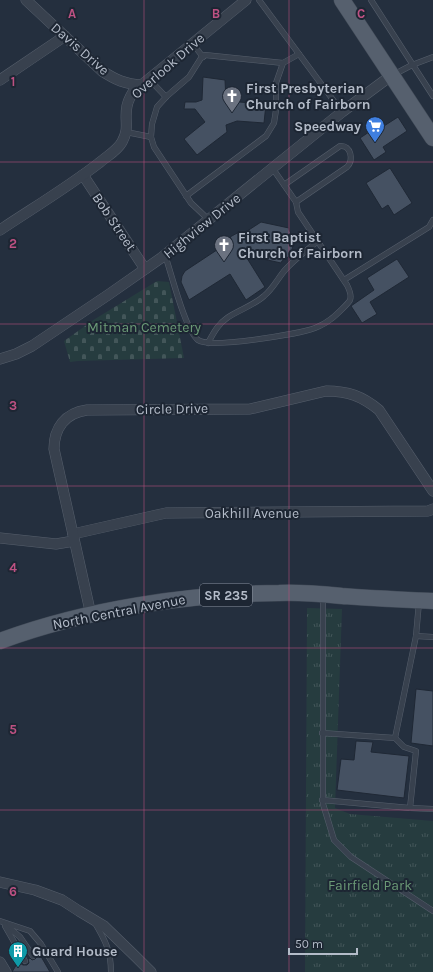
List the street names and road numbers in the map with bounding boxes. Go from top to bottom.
street label: Davis Drive [47,19,113,79]
street label: Overlook Drive [128,30,208,102]
street label: Bob Street [88,190,140,254]
street label: Highview Drive [160,190,244,262]
street label: Circle Drive [136,400,208,418]
street label: Oakhill Avenue [205,505,299,522]
road number: SR 235 [200,584,252,606]
street label: North Central Avenue [51,591,187,633]

